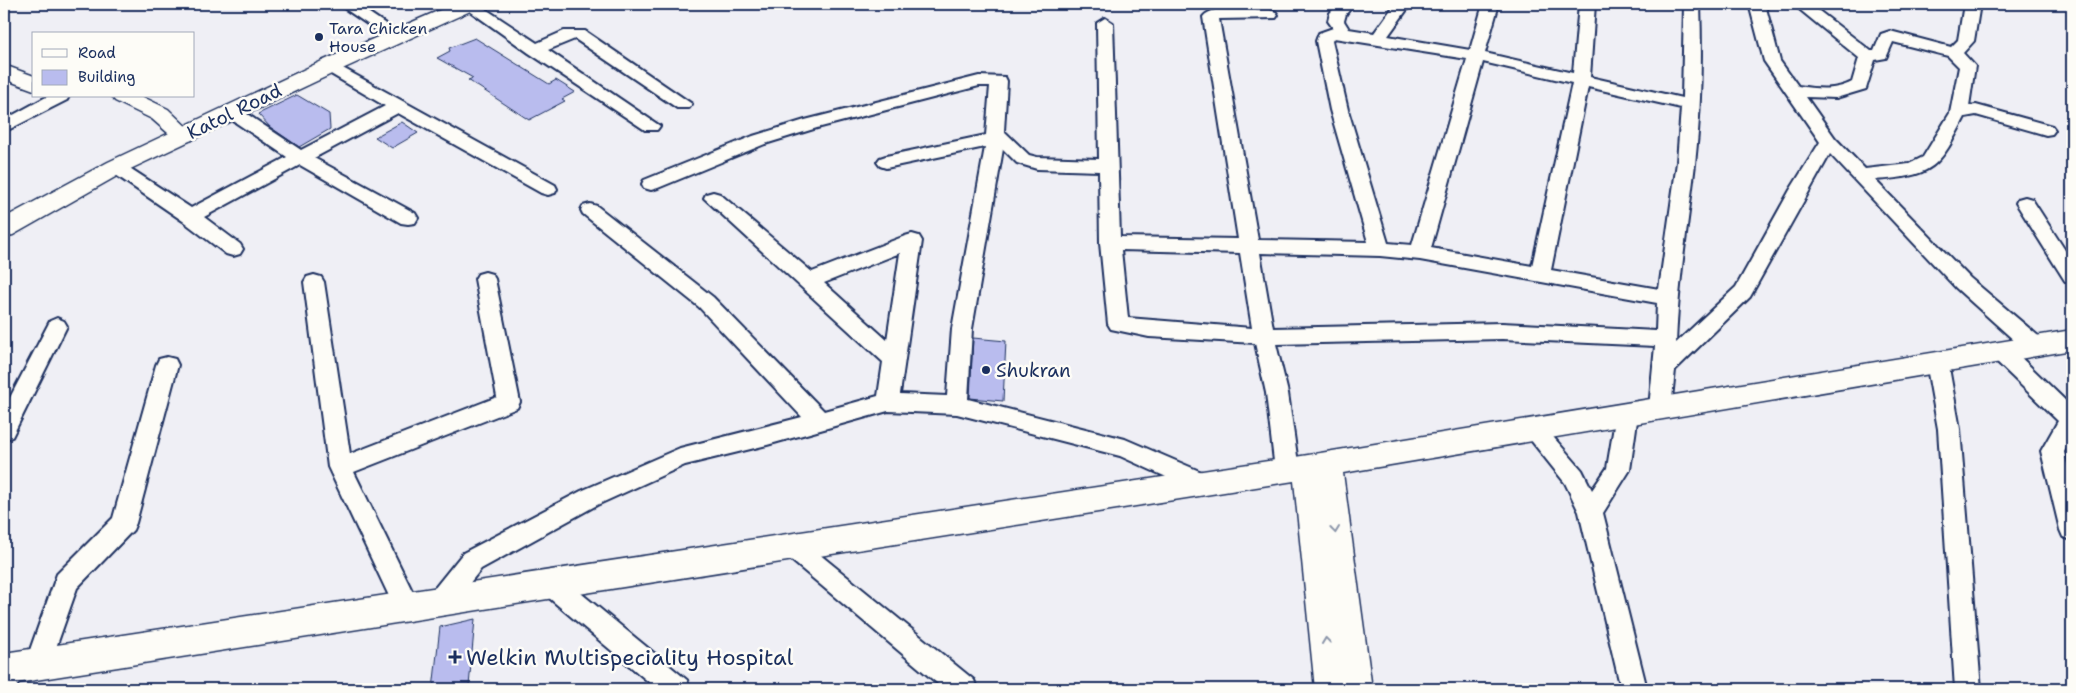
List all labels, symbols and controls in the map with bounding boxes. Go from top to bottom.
place label: Tara Chicken House [329,18,428,57]
marker: Tara Chicken House [313,31,325,43]
legend [32,32,195,98]
text: Road [78,43,116,63]
text: Building [78,67,135,87]
street label: Katol Road [183,78,286,145]
place label: Shukran [996,358,1071,383]
marker: Shukran [980,364,992,376]
one-way arrow [1329,526,1340,534]
one-way arrow [1321,636,1332,644]
place label: Welkin Multispeciality Hospital [466,643,794,672]
marker: Welkin Multispeciality Hospital [448,650,462,664]

